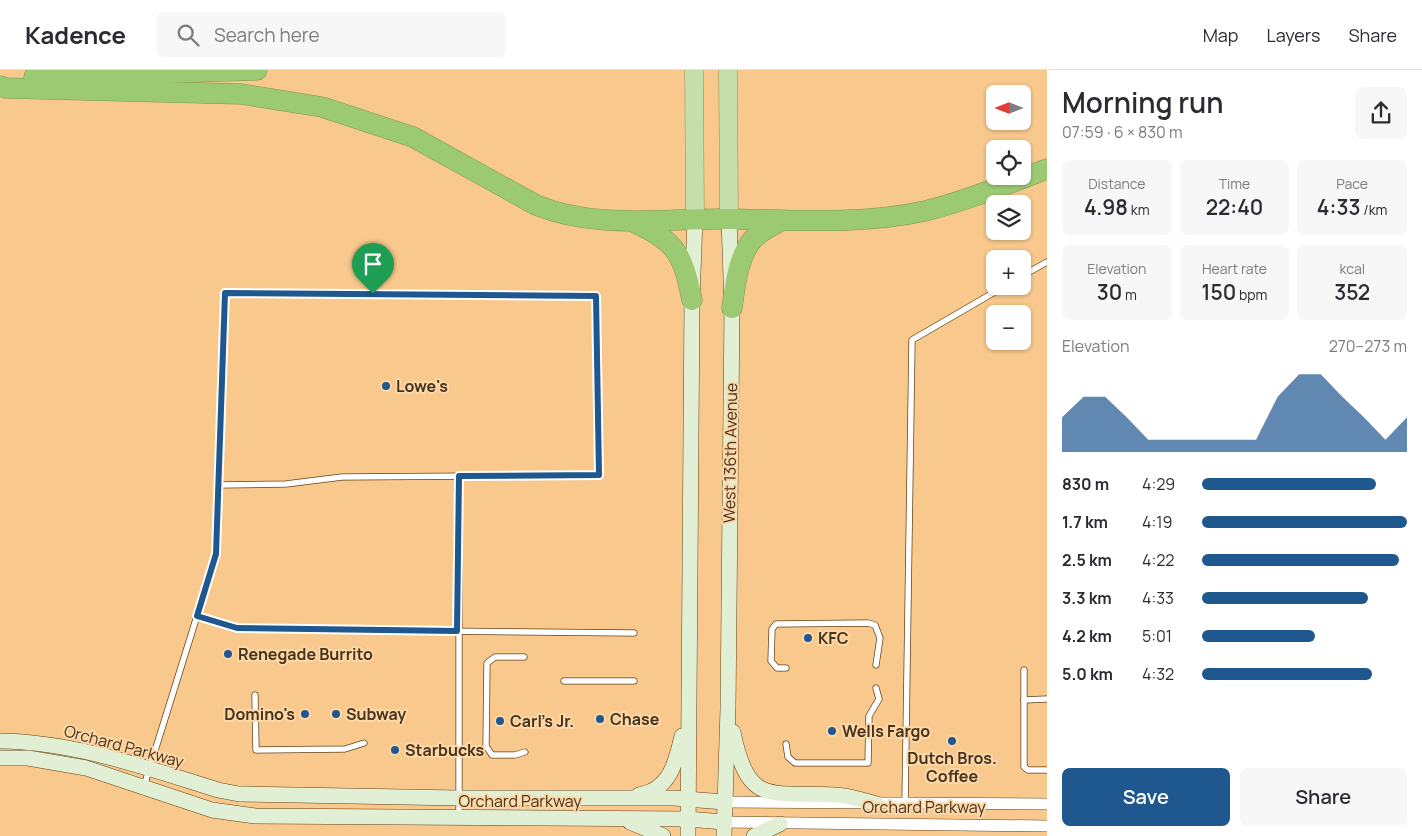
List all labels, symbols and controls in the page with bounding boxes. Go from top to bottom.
search box [156,12,506,57]
text: Kadence [25,18,126,51]
icon: search [174,21,202,49]
text: Search here [214,22,320,48]
text: Map [1203,23,1238,47]
text: Layers [1266,23,1320,47]
text: Share [1348,23,1397,47]
text: Morning run [1062,83,1223,121]
north arrow [986,85,1031,130]
map controls [986,85,1031,350]
button: share [1355,87,1407,139]
text: 07:59 · 6 × 830 m [1062,121,1183,143]
button: locate [986,140,1031,185]
text: Distance [1088,174,1146,193]
text: Time [1219,174,1250,193]
text: Pace [1336,174,1368,193]
text: 4.98 [1084,193,1128,221]
text: 22:40 [1206,193,1263,221]
text: 4:33 [1317,193,1360,221]
button: layers [986,195,1031,240]
text: km [1128,200,1150,219]
text: /km [1360,200,1387,219]
pin [352,243,394,294]
icon: arrive [359,250,387,278]
button: + [986,250,1031,295]
text: Elevation [1087,259,1146,278]
text: Heart rate [1202,259,1267,278]
text: kcal [1339,259,1365,278]
text: 30 [1097,278,1122,306]
text: 150 [1202,278,1236,306]
text: 352 [1334,278,1370,306]
text: m [1122,285,1137,304]
text: bpm [1236,285,1267,304]
button: − [986,305,1031,350]
text: Elevation [1062,335,1130,357]
text: 270–273 m [1329,335,1407,357]
place label: Lowe's [396,375,448,397]
marker: Lowe's [380,380,392,392]
street label: West 136th Avenue [718,383,742,523]
text: 830 m [1062,473,1109,495]
text: 4:29 [1142,473,1175,495]
text: 1.7 km [1062,511,1108,533]
text: 4:19 [1142,511,1172,533]
text: 2.5 km [1062,549,1112,571]
text: 4:22 [1142,549,1174,571]
text: 3.3 km [1062,587,1112,609]
text: 4:33 [1142,587,1174,609]
text: 4.2 km [1062,625,1112,647]
text: 5:01 [1142,625,1172,647]
place label: KFC [818,627,849,649]
marker: KFC [802,632,814,644]
place label: Renegade Burrito [238,643,373,665]
marker: Renegade Burrito [222,648,234,660]
text: 5.0 km [1062,663,1113,685]
text: 4:32 [1142,663,1174,685]
place label: Domino's [224,703,295,725]
place label: Subway [346,703,406,725]
marker: Domino's [299,708,311,720]
marker: Subway [330,708,342,720]
place label: Chase [610,708,660,730]
place label: Carl's Jr. [510,710,574,732]
marker: Chase [594,713,606,725]
marker: Carl's Jr. [494,715,506,727]
street label: Orchard Parkway [62,719,187,773]
place label: Wells Fargo [842,720,930,742]
marker: Wells Fargo [826,725,838,737]
marker: Dutch Bros. Coffee [946,735,958,747]
place label: Starbucks [405,739,485,761]
marker: Starbucks [389,744,401,756]
place label: Dutch Bros. Coffee [907,747,997,787]
button: Save [1062,768,1230,826]
button: Share [1240,768,1407,826]
street label: Orchard Parkway [458,790,582,812]
street label: Orchard Parkway [862,796,986,818]

